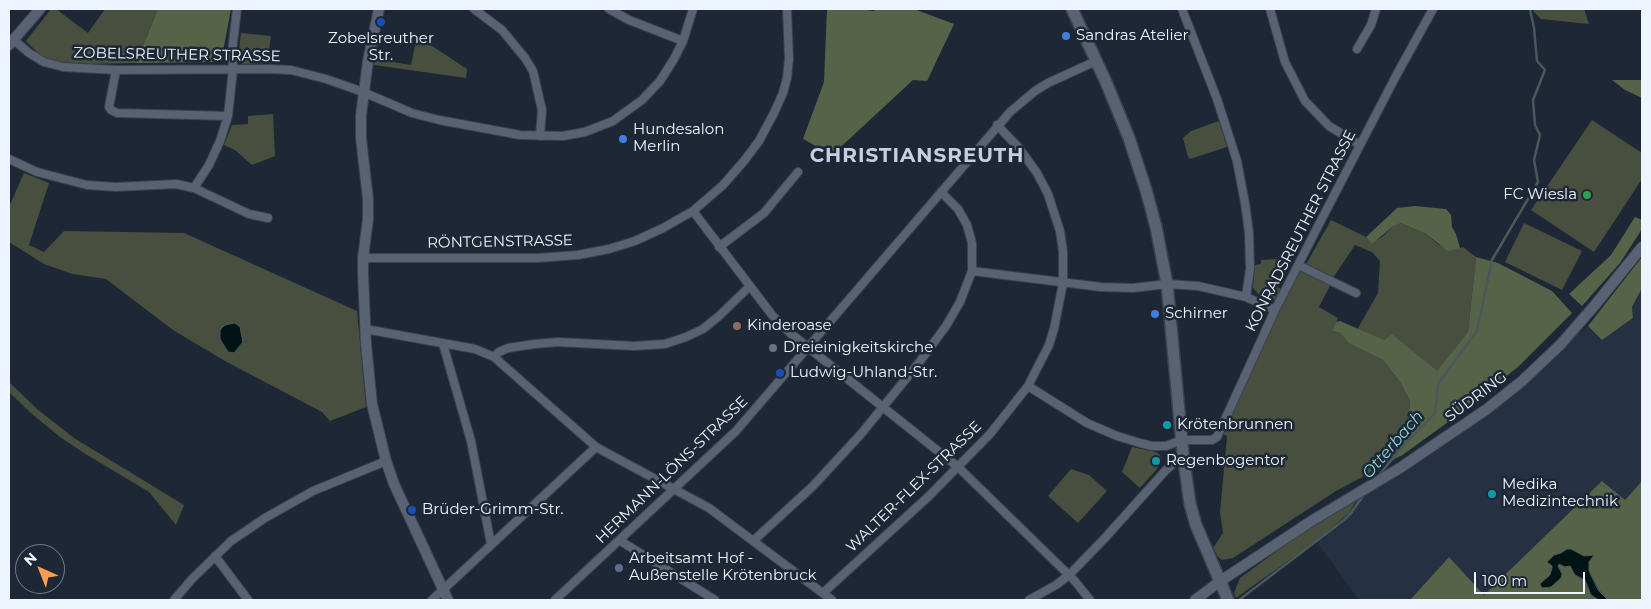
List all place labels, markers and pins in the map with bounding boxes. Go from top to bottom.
marker: Zobelsreuther Str. [375,16,387,28]
place label: Sandras Atelier [1076,27,1189,45]
place label: Zobelsreuther Str. [328,30,434,65]
marker: Sandras Atelier [1060,30,1072,42]
place label: Hundesalon Merlin [633,121,724,156]
marker: Hundesalon Merlin [617,133,629,145]
place label: FC Wiesla [1503,186,1577,204]
marker: FC Wiesla [1581,189,1593,201]
place label: Schirner [1165,305,1228,323]
marker: Schirner [1149,308,1161,320]
place label: Kinderoase [747,317,831,335]
marker: Kinderoase [731,320,743,332]
place label: Dreieinigkeitskirche [783,339,933,357]
marker: Dreieinigkeitskirche [767,342,779,354]
place label: Ludwig-Uhland-Str. [790,364,937,382]
marker: Ludwig-Uhland-Str. [774,367,786,379]
place label: Krötenbrunnen [1177,416,1293,434]
marker: Krötenbrunnen [1161,419,1173,431]
place label: Regenbogentor [1166,452,1286,470]
marker: Regenbogentor [1150,455,1162,467]
place label: Medika Medizintechnik [1502,476,1618,511]
marker: Medika Medizintechnik [1486,488,1498,500]
place label: Brüder-Grimm-Str. [422,501,564,519]
marker: Brüder-Grimm-Str. [406,504,418,516]
place label: Arbeitsamt Hof - Außenstelle Krötenbruck [629,550,816,585]
marker: Arbeitsamt Hof - Außenstelle Krötenbruck [613,562,625,574]

